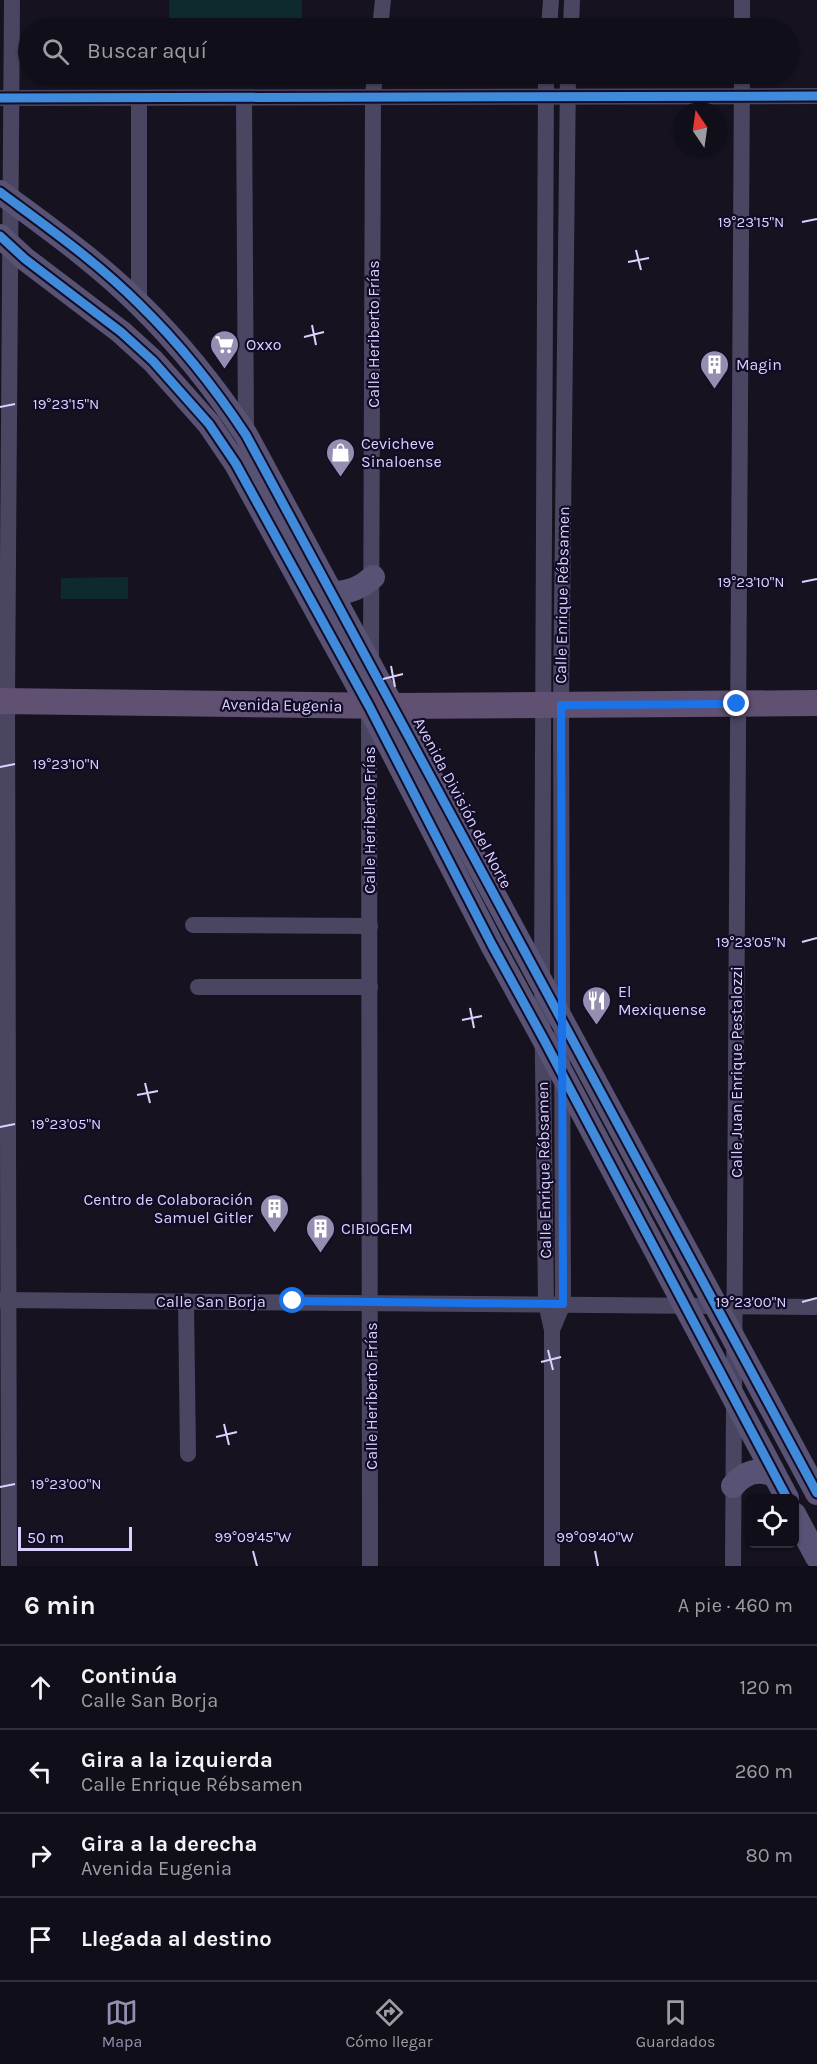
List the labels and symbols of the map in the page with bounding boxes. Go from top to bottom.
north arrow [673,102,727,156]
text: 19°23'15"N [718,213,784,231]
street label: Calle Heriberto Frías [364,260,383,408]
supermarket icon: Oxxo [209,328,241,370]
place label: Oxxo [246,335,281,354]
building icon: Magin [699,348,731,390]
place label: Magin [736,355,782,374]
text: 19°23'15"N [33,395,99,413]
place label: Cevicheve Sinaloense [361,434,442,471]
shop icon: Cevicheve Sinaloense [324,436,356,478]
street label: Calle Enrique Rébsamen [551,506,573,684]
text: 19°23'10"N [717,573,785,591]
route end [723,690,749,716]
street label: Avenida Eugenia [221,694,343,716]
street label: Avenida División del Norte [410,714,516,892]
street label: Calle Heriberto Frías [360,746,379,894]
text: 19°23'10"N [32,755,100,773]
text: 19°23'05"N [716,933,786,951]
street label: Calle Juan Enrique Pestalozzi [727,966,746,1178]
place label: El Mexiquense [618,982,706,1019]
restaurant icon: El Mexiquense [581,984,613,1026]
street label: Calle Enrique Rébsamen [533,1081,555,1259]
text: 19°23'05"N [31,1115,101,1133]
place label: Centro de Colaboración Samuel Gitler [83,1190,253,1227]
building icon: Centro de Colaboración Samuel Gitler [258,1192,290,1234]
building icon: CIBIOGEM [304,1212,336,1254]
place label: CIBIOGEM [341,1219,413,1238]
route start [279,1287,305,1313]
street label: Calle San Borja [156,1292,266,1311]
text: 19°23'00"N [716,1293,786,1311]
street label: Calle Heriberto Frías [362,1322,381,1470]
text: 19°23'00"N [31,1475,101,1493]
scale bar [18,1524,132,1552]
text: 99°09'45"W [215,1528,292,1546]
text: 99°09'40"W [556,1528,634,1546]

